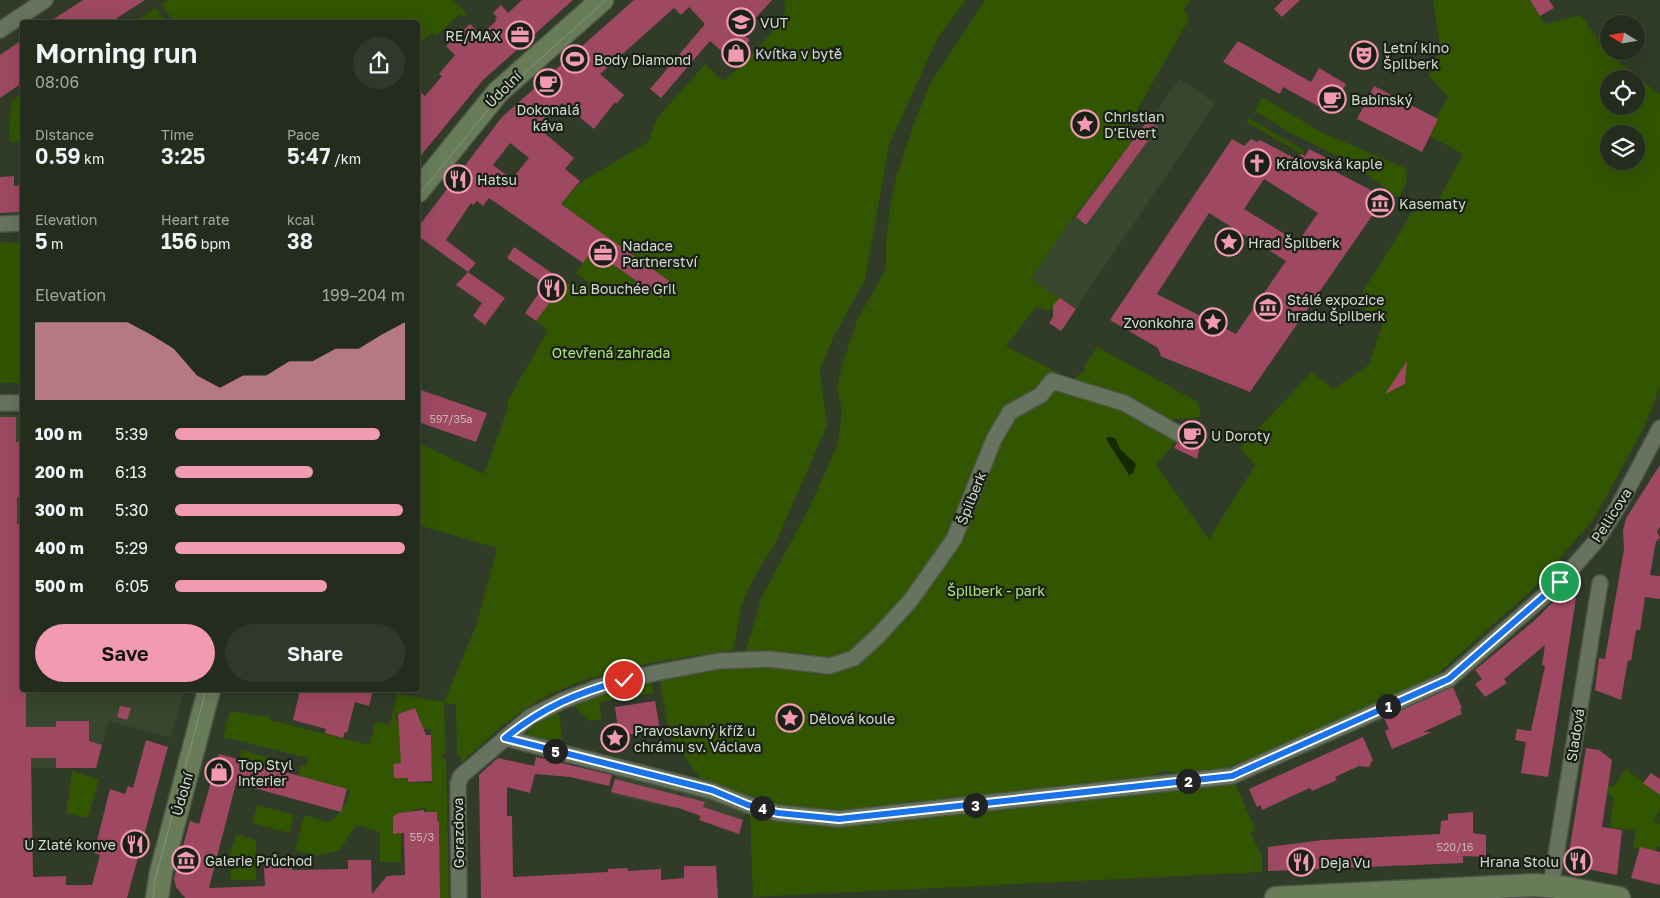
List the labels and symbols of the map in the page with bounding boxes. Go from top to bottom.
school or university icon: VUT [726,7,756,37]
place label: VUT [760,14,789,31]
north arrow [1600,15,1645,60]
office icon: RE/MAX [505,20,535,50]
place label: RE/MAX [445,27,501,44]
shop icon: Kvítka v bytě [721,38,751,68]
place label: Letní kino Špilberk [1383,39,1449,72]
theatre icon: Letní kino Špilberk [1349,40,1379,70]
sports icon: Body Diamond [560,44,590,74]
place label: Kvítka v bytě [755,45,842,62]
place label: Body Diamond [594,51,691,68]
street label: Údolní [481,67,525,111]
cafe icon: Dokonalá káva [533,68,563,98]
cafe icon: Babinský [1317,84,1347,114]
place label: Babinský [1351,91,1413,108]
place label: Dokonalá káva [516,101,580,134]
place label: Christian D'Elvert [1104,108,1165,141]
place icon: Christian D'Elvert [1070,109,1100,139]
church icon: Královská kaple [1242,148,1272,178]
place label: Královská kaple [1276,155,1383,172]
restaurant icon: Hatsu [443,164,473,194]
place label: Hatsu [477,171,517,188]
museum icon: Kasematy [1365,188,1395,218]
place label: Kasematy [1399,195,1466,212]
place icon: Hrad Špilberk [1214,227,1244,257]
place label: Hrad Špilberk [1248,234,1340,251]
place label: Nadace Partnerství [622,237,699,270]
office icon: Nadace Partnerství [588,238,618,268]
restaurant icon: La Bouchée Gril [537,273,567,303]
place label: La Bouchée Gril [571,280,676,297]
place label: Stálé expozice hradu Špilberk [1287,291,1385,324]
museum icon: Stálé expozice hradu Špilberk [1253,292,1283,322]
place icon: Zvonkohra [1198,307,1228,337]
place label: Zvonkohra [1123,314,1194,331]
park label: Otevřená zahrada [552,344,670,361]
house number: 597/35a [429,412,473,425]
cafe icon: U Doroty [1177,420,1207,450]
place label: U Doroty [1211,427,1271,444]
street label: Špilberk [953,469,989,527]
street label: Pellicova [1587,485,1635,545]
pin [1539,561,1581,603]
park label: Špilberk - park [947,582,1045,599]
pin [603,659,645,701]
pin: 1 [1376,694,1400,718]
place icon: Dělová koule [775,703,805,733]
street label: Sladová [1562,707,1588,763]
place label: Dělová koule [809,710,895,727]
place label: Pravoslavný kříž u chrámu sv. Václava [634,722,761,755]
place icon: Pravoslavný kříž u chrámu sv. Václava [600,723,630,753]
pin: 5 [542,738,568,764]
place label: Top Styl interier [238,756,293,789]
shop icon: Top Styl interier [204,757,234,787]
pin: 2 [1176,768,1200,794]
street label: Údolní [168,769,197,818]
pin: 3 [962,792,988,818]
pin: 4 [750,796,774,820]
street label: Gorazdova [449,798,467,868]
restaurant icon: U Zlaté konve [120,829,150,859]
house number: 55/3 [410,830,434,843]
place label: U Zlaté konve [24,836,116,853]
house number: 520/16 [1437,840,1474,853]
museum icon: Galerie Průchod [171,845,201,875]
restaurant icon: Hrana Stolu [1563,846,1593,876]
restaurant icon: Deja Vu [1286,847,1316,877]
place label: Galerie Průchod [205,852,312,869]
place label: Hrana Stolu [1479,853,1559,870]
place label: Deja Vu [1320,854,1370,871]

